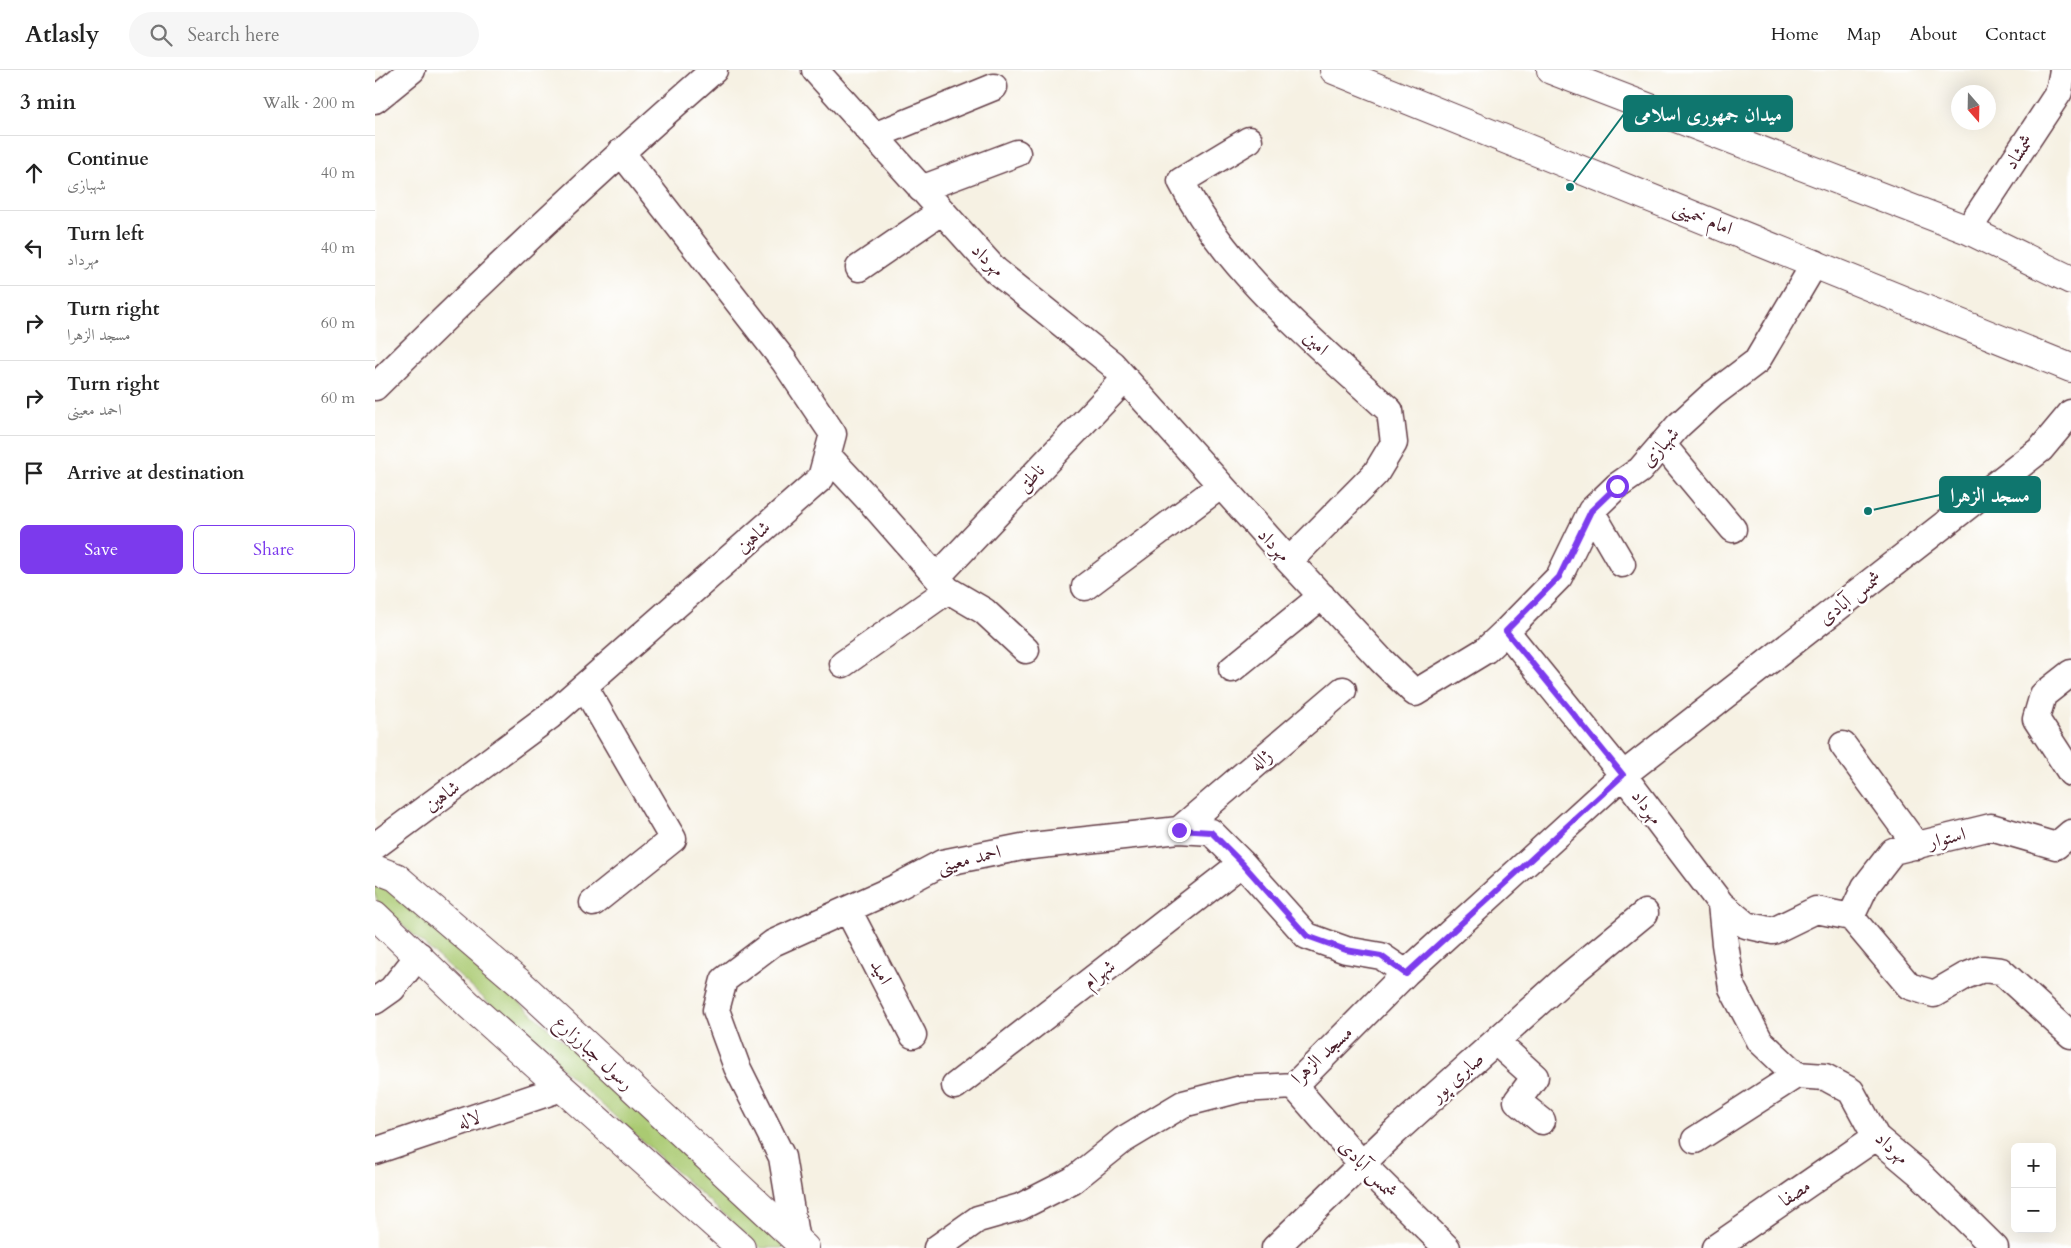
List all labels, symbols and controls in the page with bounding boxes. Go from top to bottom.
search box [129,12,479,57]
text: Atlasly [25,18,99,51]
icon: search [147,21,175,49]
text: Search here [187,22,280,48]
text: Home [1771,22,1819,47]
text: Map [1847,22,1881,47]
text: About [1909,22,1957,47]
text: Contact [1985,22,2046,47]
north arrow [1951,85,1996,130]
text: 3 min [20,88,76,117]
text: Walk · 200 m [263,92,355,114]
callout: میدان جمهوری اسلامی [1624,96,1792,131]
text: میدان جمهوری اسلامی [1633,101,1782,128]
street label: شمشاد [1998,129,2040,175]
text: Continue [67,146,149,172]
icon: ahead [20,159,48,187]
text: 40 m [321,162,355,184]
text: شهبازی [67,174,106,196]
street label: امام خمینی [1668,194,1737,244]
text: Turn left [67,221,144,247]
icon: left [20,234,48,262]
text: 40 m [321,237,355,259]
street label: مهرداد [965,237,1011,283]
text: مهرداد [67,249,99,271]
text: Turn right [67,296,159,322]
icon: right [20,309,48,337]
text: 60 m [321,312,355,334]
text: مسجد الزهرا [67,324,130,346]
street label: امین [1298,325,1334,361]
text: Turn right [67,371,159,397]
icon: right [20,384,48,412]
text: 60 m [321,387,355,409]
text: احمد معینی [67,399,122,421]
street label: شهبازی [1635,421,1685,473]
street label: ناطق [1011,458,1051,498]
icon: arrive [20,459,48,487]
text: Arrive at destination [67,460,244,486]
route start [1606,475,1629,498]
callout: مسجد الزهرا [1940,477,2040,512]
text: مسجد الزهرا [1950,482,2030,509]
street label: شاهین [730,515,776,559]
street label: مهرداد [1252,522,1296,568]
button: Save [20,525,183,574]
button: Share [193,525,355,574]
street label: شمس آبادی [1813,565,1887,631]
street label: ژاله [1244,743,1278,777]
street label: شاهین [419,774,465,818]
street label: مهرداد [1625,784,1669,830]
route end [1168,819,1191,842]
street label: استوار [1924,821,1968,856]
street label: احمد معینی [934,839,1004,879]
street label: شهرام [1077,953,1122,997]
street label: امید [864,955,898,989]
street label: رسول جبارزارع [547,1009,639,1098]
street label: مسجد الزهرا [1286,1020,1358,1090]
street label: صابری پور [1423,1046,1489,1109]
street label: لاله [454,1104,484,1136]
street label: مهرداد [1869,1126,1915,1170]
street label: شمس آبادی [1333,1133,1403,1205]
map controls [2011,1143,2056,1233]
button: + [2011,1143,2056,1188]
street label: مصفا [1774,1173,1816,1213]
button: − [2011,1188,2056,1233]

